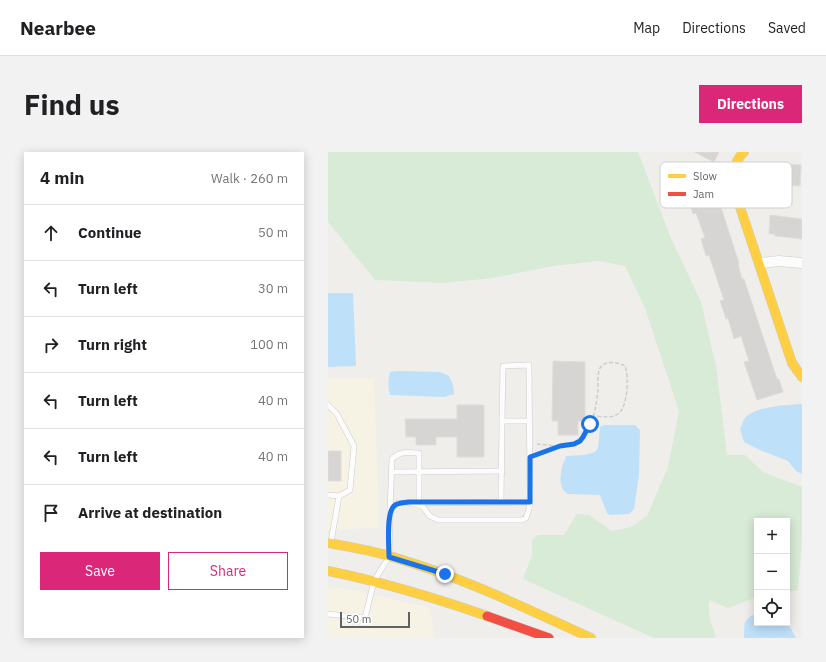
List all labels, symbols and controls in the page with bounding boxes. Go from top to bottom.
text: Nearbee [20,16,96,40]
text: Map [633,19,660,37]
text: Directions [682,19,746,37]
text: Saved [768,19,806,37]
button: Directions [699,85,802,123]
text: Find us [24,86,120,123]
legend [660,162,792,208]
text: 4 min [40,167,84,189]
text: Slow [693,169,717,183]
text: Walk · 260 m [211,170,288,187]
text: Jam [693,187,714,201]
icon: ahead [40,222,62,244]
text: Continue [78,223,142,242]
text: 50 m [258,224,288,241]
icon: left [40,278,62,300]
text: Turn left [78,279,138,298]
text: 30 m [258,280,288,297]
icon: right [40,334,62,356]
text: Turn right [78,335,147,354]
text: 100 m [250,336,288,353]
icon: left [40,390,62,412]
text: Turn left [78,391,138,410]
text: 40 m [258,392,288,409]
route start [581,415,599,433]
icon: left [40,446,62,468]
text: Turn left [78,447,138,466]
text: 40 m [258,448,288,465]
icon: arrive [40,502,62,524]
text: Arrive at destination [78,503,222,522]
map controls [754,518,790,626]
button: + [754,518,790,554]
button: Save [40,552,160,590]
button: Share [168,552,288,590]
button: − [754,554,790,590]
route end [436,565,454,583]
button: locate [754,590,790,626]
scale bar [340,610,410,629]
text: 50 m [346,612,371,626]

